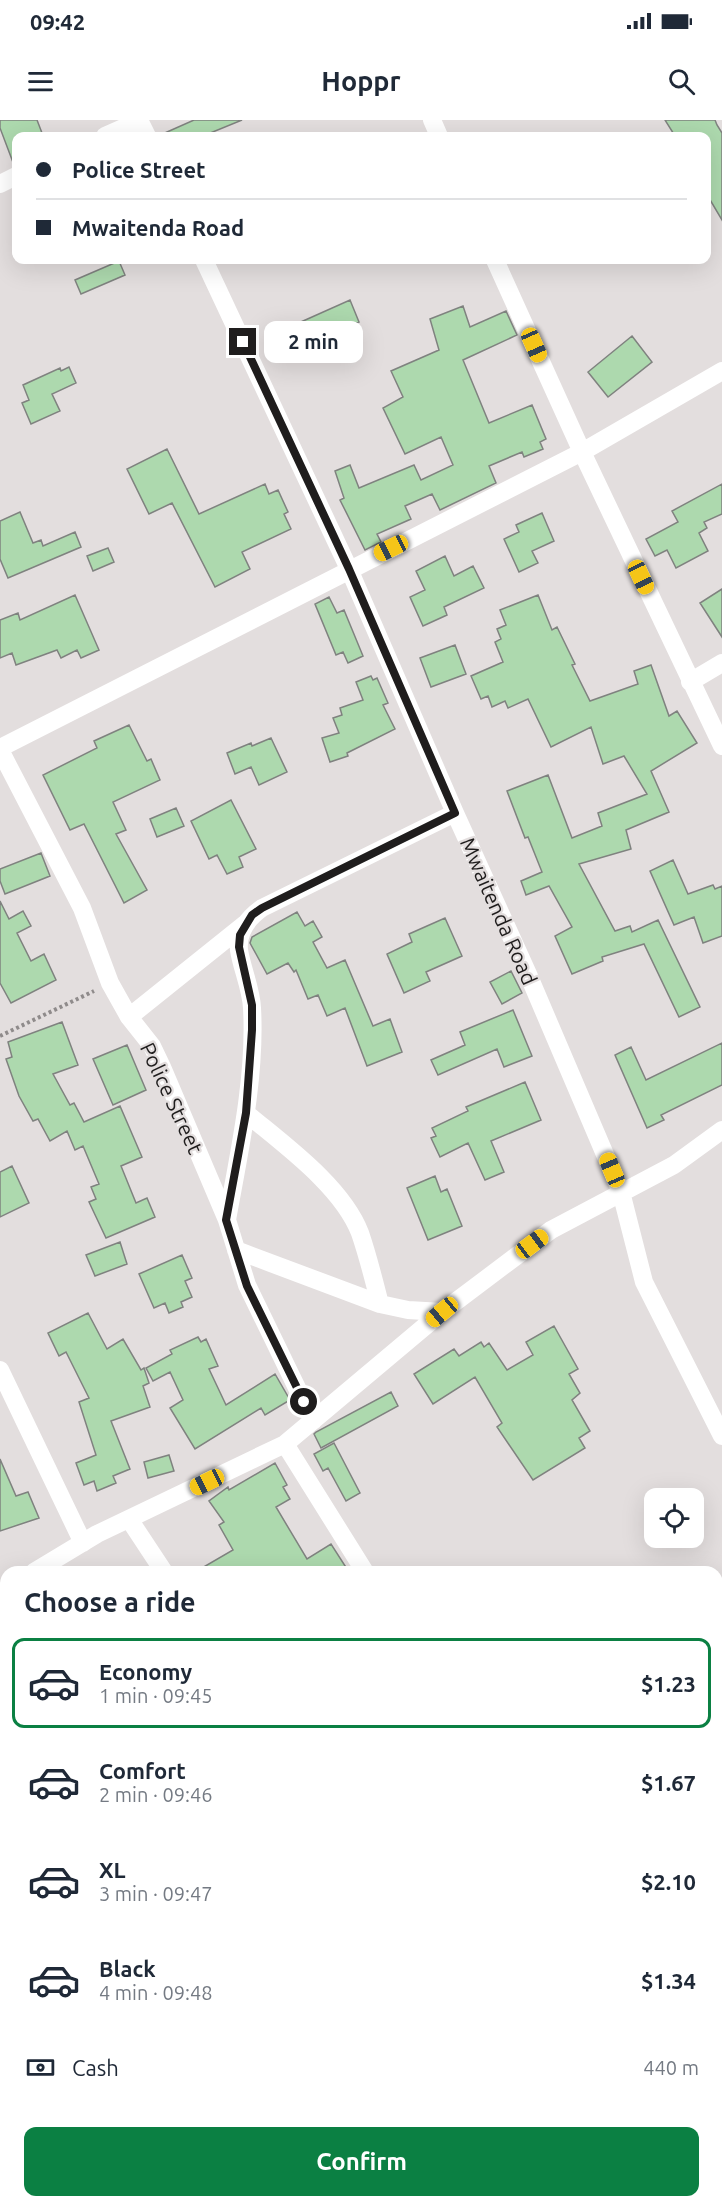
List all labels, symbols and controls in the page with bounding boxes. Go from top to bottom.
text: 09:42 [30,9,85,34]
icon: menu [24,65,57,98]
icon: search [665,65,698,98]
text: Hoppr [321,66,401,96]
text: Police Street [72,157,206,182]
text: Mwaitenda Road [72,215,244,240]
callout: 2 min [264,321,363,363]
car [518,325,550,365]
route end [229,328,256,355]
text: 2 min [288,330,339,353]
car [371,532,411,564]
car [625,557,657,597]
street label: Mwaitenda Road [456,834,542,988]
street label: Police Street [136,1039,208,1157]
car [597,1150,627,1190]
car [512,1226,552,1262]
car [422,1294,462,1330]
route start [290,1388,317,1415]
car [187,1466,227,1498]
map controls [644,1488,704,1548]
button: locate [644,1488,704,1548]
text: Choose a ride [24,1587,196,1617]
icon: car [27,1656,81,1710]
text: Economy [99,1659,192,1684]
text: $1.23 [641,1671,696,1696]
text: 1 min · 09:45 [99,1684,213,1707]
icon: car [27,1755,81,1809]
text: Comfort [99,1758,186,1783]
text: $1.67 [641,1770,696,1795]
text: 2 min · 09:46 [99,1783,213,1806]
icon: car [27,1854,81,1908]
text: XL [99,1857,126,1882]
text: $2.10 [641,1869,696,1894]
text: 3 min · 09:47 [99,1882,213,1905]
icon: car [27,1953,81,2007]
text: Black [99,1956,156,1981]
text: $1.34 [641,1968,696,1993]
text: 4 min · 09:48 [99,1981,213,2004]
icon: cash [24,2051,57,2084]
text: Cash [72,2055,119,2080]
text: 440 m [643,2056,699,2079]
button: Confirm [24,2127,699,2196]

